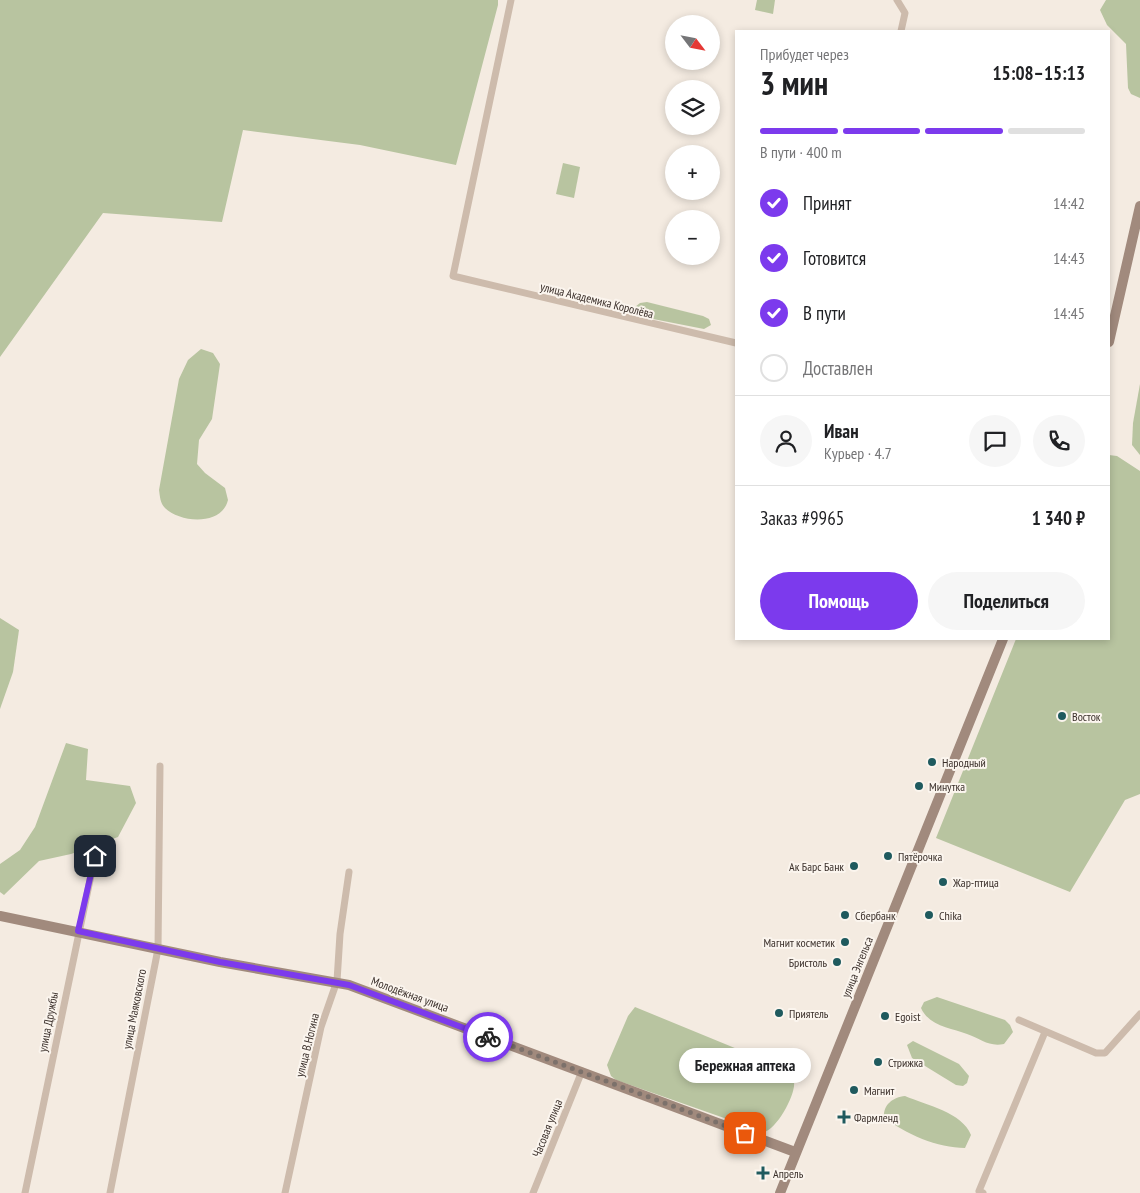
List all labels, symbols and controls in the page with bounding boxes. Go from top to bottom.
north arrow [665,15,720,70]
map controls [665,15,720,265]
text: Прибудет через [760,44,849,64]
text: 15:08–15:13 [992,61,1085,85]
text: 3 мин [760,62,828,104]
button: layers [665,80,720,135]
text: В пути · 400 m [760,142,842,162]
button: + [665,145,720,200]
icon: check [760,189,788,217]
text: Принят [803,191,851,215]
text: 14:42 [1053,193,1085,213]
button: − [665,210,720,265]
icon: check [760,244,788,272]
text: Готовится [803,246,866,270]
text: 14:43 [1053,248,1085,268]
street label: улица Академика Королёва [539,279,655,321]
icon: check [760,299,788,327]
text: В пути [803,301,846,325]
text: 14:45 [1053,303,1085,323]
text: Доставлен [803,356,873,380]
button: person [760,415,812,467]
button: chat [969,415,1021,467]
button: phone [1033,415,1085,467]
text: Иван [824,419,859,443]
text: Курьер · 4.7 [824,443,892,463]
text: Заказ #9965 [760,506,844,530]
text: 1 340 ₽ [1032,506,1085,530]
button: Помощь [760,572,918,630]
button: Поделиться [928,572,1085,630]
place label: Восток [1072,709,1101,724]
marker: Восток [1056,710,1068,722]
place label: Народный [942,755,986,770]
marker: Народный [926,756,938,768]
place label: Минутка [929,779,965,794]
marker: Минутка [913,780,925,792]
pin [74,835,116,877]
icon: home [81,842,109,870]
place label: Пятёрочка [898,849,942,864]
marker: Пятёрочка [882,850,894,862]
place label: Ак Барс Банк [789,859,844,874]
marker: Ак Барс Банк [848,860,860,872]
place label: Жар-птица [952,875,999,890]
marker: Жар-птица [937,876,949,888]
place label: Сбербанк [855,908,896,923]
place label: Chika [939,908,962,923]
marker: Сбербанк [839,909,851,921]
marker: Chika [923,909,935,921]
street label: улица Энгельса [838,934,876,1000]
place label: Магнит косметик [763,935,835,950]
marker: Магнит косметик [839,936,851,948]
place label: Бристоль [789,955,827,970]
marker: Бристоль [831,956,843,968]
street label: улица Маяковского [119,968,149,1050]
street label: Молодёжная улица [369,973,451,1015]
street label: улица Дружбы [35,991,61,1053]
place label: Приятель [789,1006,829,1021]
marker: Приятель [773,1007,785,1019]
place label: Egoist [895,1009,921,1024]
marker: Egoist [879,1010,891,1022]
street label: улица В.Ногина [292,1011,322,1079]
courier [463,1012,513,1062]
icon: bike [474,1023,502,1051]
callout: Бережная аптека [679,1048,811,1083]
text: Бережная аптека [695,1055,795,1075]
place label: Стрижка [888,1055,923,1070]
marker: Стрижка [872,1056,884,1068]
place label: Магнит [864,1083,894,1098]
marker: Магнит [848,1084,860,1096]
street label: Часовая улица [529,1097,566,1159]
place label: Фармленд [854,1110,899,1125]
marker: Фармленд [838,1111,850,1123]
pin [724,1112,766,1154]
icon: bag [731,1119,759,1147]
place label: Апрель [773,1166,804,1181]
marker: Апрель [757,1167,769,1179]

